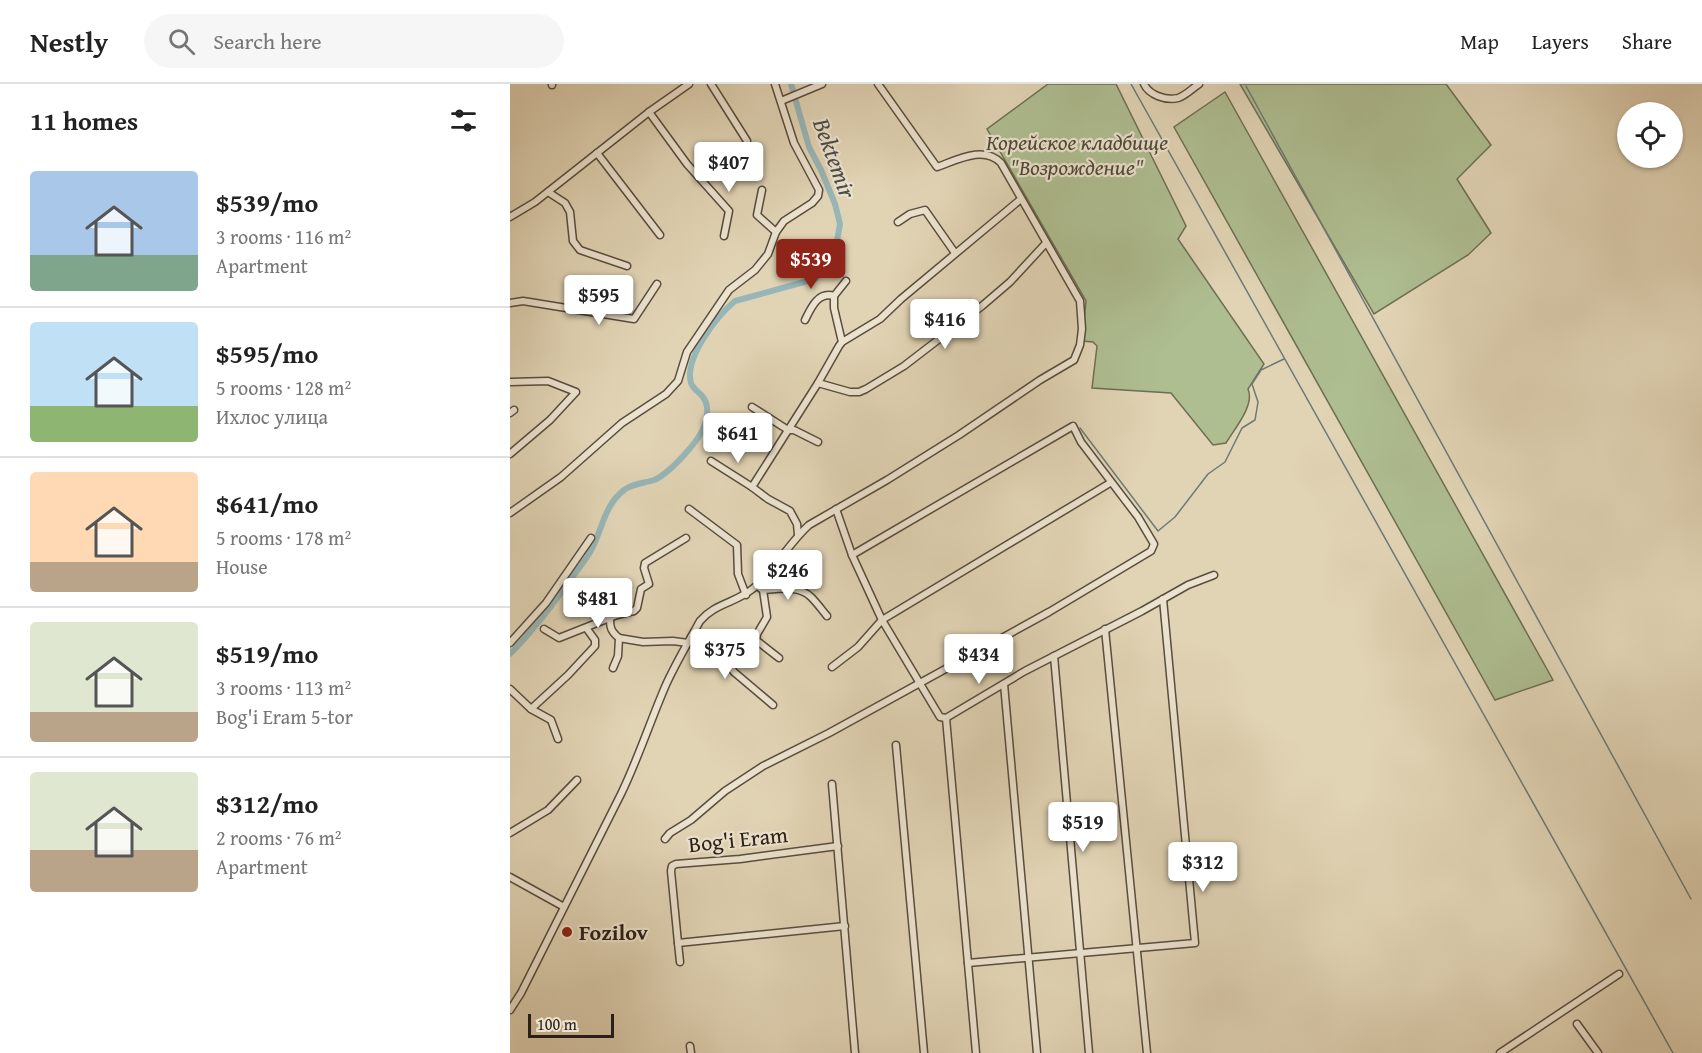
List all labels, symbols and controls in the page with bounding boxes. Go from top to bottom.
search box [144,14,564,68]
text: Nestly [30,21,108,62]
icon: search [165,25,198,58]
text: Search here [213,25,322,57]
text: Map [1460,26,1499,57]
text: Layers [1532,26,1589,57]
text: Share [1622,26,1672,57]
text: 11 homes [30,101,138,140]
map controls [1617,102,1683,168]
button: locate [1617,102,1683,168]
icon: filters [447,104,480,137]
water label: Bektemir [804,112,866,204]
park label: Корейское кладбище "Возрождение" [986,126,1168,183]
pin: $407 [693,142,765,193]
text: $407 [708,147,750,176]
text: $539/mo [216,183,318,222]
icon: home [78,195,150,267]
text: 3 rooms · 116 m² [216,222,351,251]
pin: $539 [775,239,847,290]
text: $539 [790,244,832,273]
text: Apartment [216,251,308,280]
pin: $595 [563,275,635,326]
text: $595 [578,280,620,309]
pin: $416 [909,299,981,350]
text: $416 [924,304,966,333]
text: $595/mo [216,334,318,373]
icon: home [78,346,150,418]
text: 5 rooms · 128 m² [216,373,351,402]
text: Ихлос улица [216,402,328,431]
pin: $641 [702,413,774,464]
text: $641 [717,418,759,447]
text: $641/mo [216,484,318,523]
icon: home [78,496,150,568]
text: 5 rooms · 178 m² [216,523,351,552]
pin: $246 [752,550,824,601]
text: House [216,552,268,581]
text: $246 [767,555,809,584]
pin: $481 [562,578,634,629]
text: $481 [577,583,619,612]
pin: $375 [689,629,761,680]
text: $519/mo [216,634,318,673]
text: $375 [704,634,746,663]
pin: $434 [943,634,1015,685]
text: $434 [958,639,1000,668]
icon: home [78,646,150,718]
text: 3 rooms · 113 m² [216,673,351,702]
text: Bog'i Eram 5-tor [216,702,353,731]
text: $312/mo [216,784,318,823]
icon: home [78,796,150,868]
pin: $519 [1047,802,1119,853]
text: $519 [1062,807,1104,836]
street label: Bog'i Eram [687,818,789,860]
text: 2 rooms · 76 m² [216,823,342,852]
pin: $312 [1167,842,1239,893]
text: $312 [1182,847,1224,876]
text: Apartment [216,852,308,881]
place label: Fozilov [579,916,649,948]
marker: Fozilov [560,925,574,939]
scale bar [528,1011,614,1038]
text: 100 m [537,1012,577,1036]

